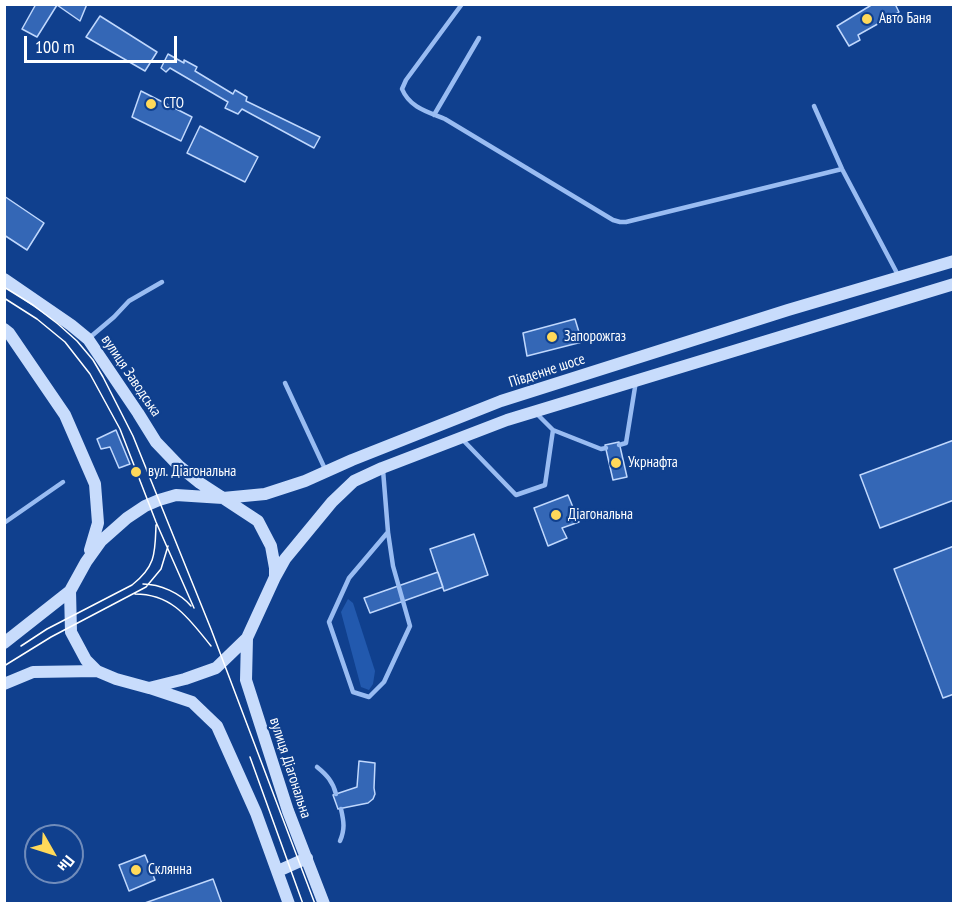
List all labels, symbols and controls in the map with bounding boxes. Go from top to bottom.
place label: Авто Баня [879,10,931,28]
marker: Авто Баня [860,12,874,26]
scale bar [27,24,180,62]
text: 100 m [35,35,75,58]
place label: СТО [163,95,184,113]
marker: СТО [144,97,158,111]
place label: Запорожгаз [564,328,626,346]
marker: Запорожгаз [545,330,559,344]
street label: вулиця Заводська [97,332,165,420]
street label: Південне шосе [507,350,587,392]
place label: Укрнафта [628,454,678,472]
marker: Укрнафта [609,456,623,470]
place label: вул. Діагональна [148,463,236,481]
marker: вул. Діагональна [129,465,143,479]
place label: Діагональна [568,506,633,524]
marker: Діагональна [549,508,563,522]
street label: вулиця Діагональна [265,715,315,821]
north arrow [24,824,84,884]
text: Пн [54,852,79,876]
place label: Склянна [148,861,192,879]
marker: Склянна [129,863,143,877]

